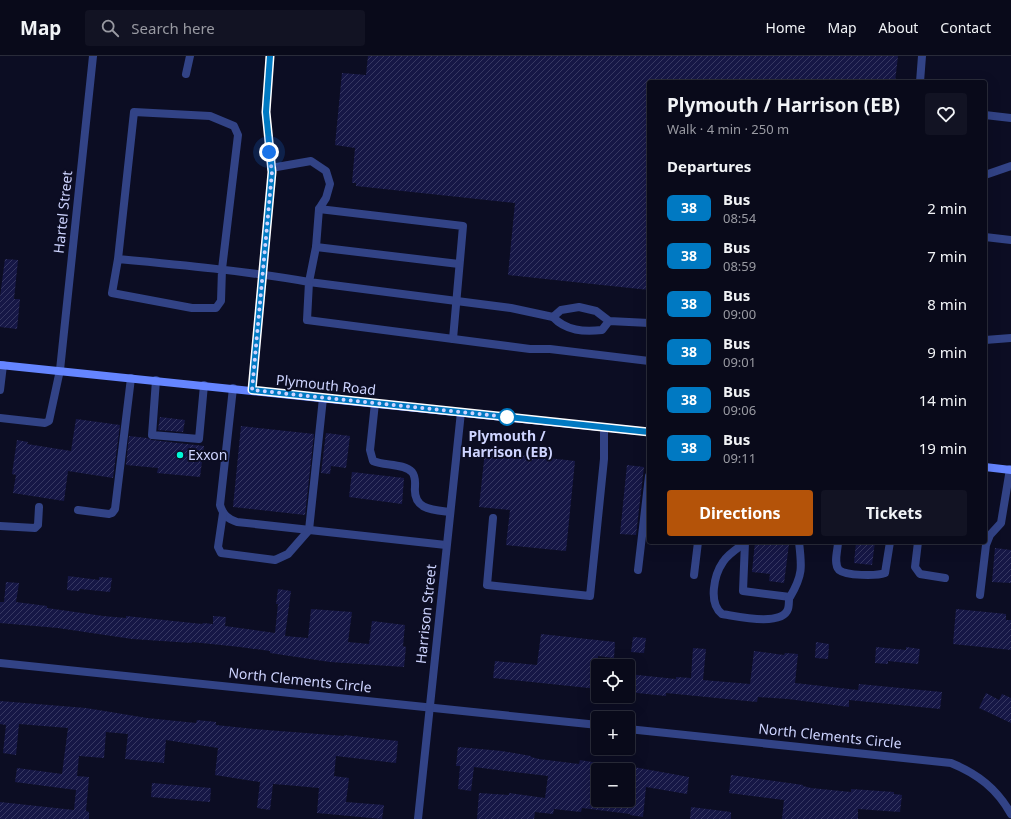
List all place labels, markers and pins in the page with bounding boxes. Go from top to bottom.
marker: Plymouth / Harrison (EB) [498,408,516,426]
place label: Plymouth / Harrison (EB) [462,426,553,461]
place label: Exxon [188,445,227,464]
marker: Exxon [175,450,185,460]

